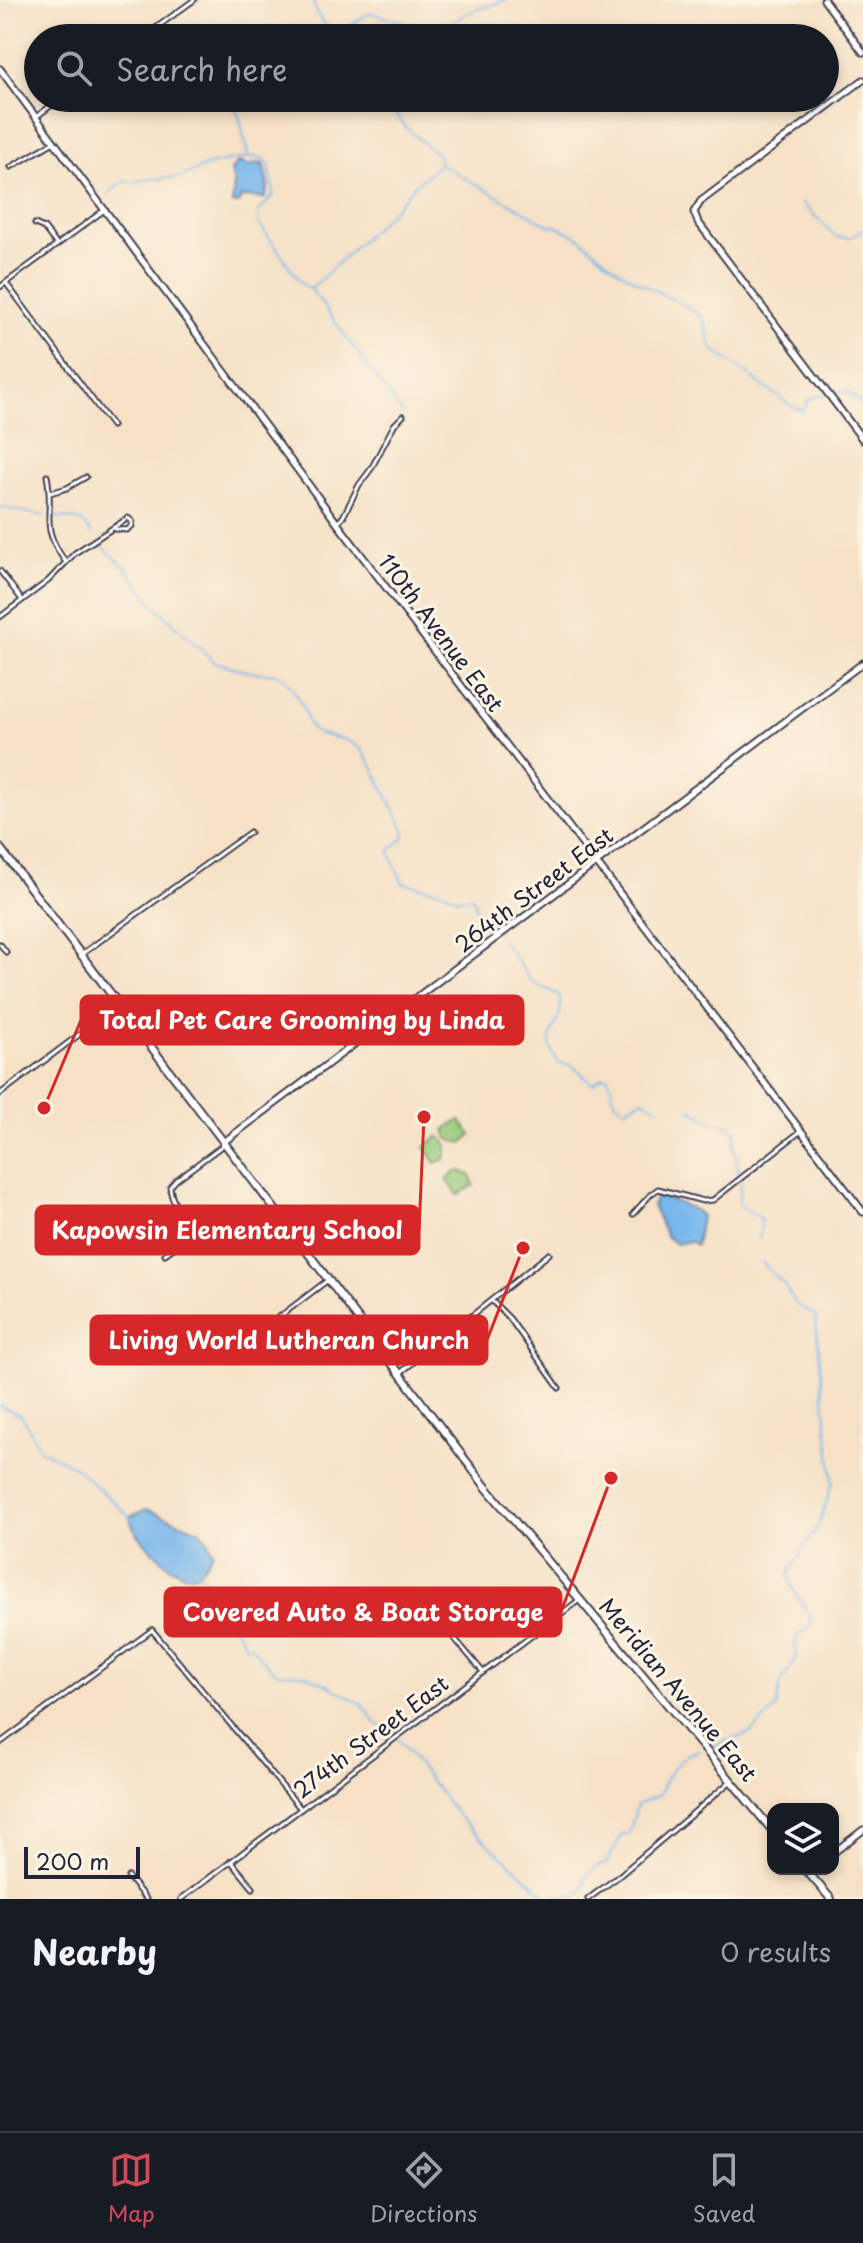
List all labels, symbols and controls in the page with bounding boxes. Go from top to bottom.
search box [24,24,839,112]
icon: search [52,46,96,90]
text: Search here [116,46,288,91]
street label: 110th Avenue East [372,546,513,718]
street label: 264th Street East [447,818,619,959]
callout: Total Pet Care Grooming by Linda [81,996,523,1044]
text: Total Pet Care Grooming by Linda [99,1001,506,1037]
callout: Kapowsin Elementary School [36,1206,419,1254]
text: Kapowsin Elementary School [51,1211,403,1247]
callout: Living World Lutheran Church [91,1316,487,1364]
text: Living World Lutheran Church [109,1321,470,1357]
callout: Covered Auto & Boat Storage [165,1588,561,1636]
street label: Meridian Avenue East [592,1590,766,1788]
text: Covered Auto & Boat Storage [182,1593,544,1629]
street label: 274th Street East [286,1666,455,1805]
map controls [767,1803,839,1875]
button: layers [767,1803,839,1875]
scale bar [24,1843,140,1879]
text: 200 m [36,1844,109,1877]
text: Nearby [32,1925,157,1977]
text: 0 results [720,1932,831,1971]
tab: Map [108,2148,155,2229]
tab: Directions [370,2148,477,2229]
tab: Saved [693,2148,755,2229]

